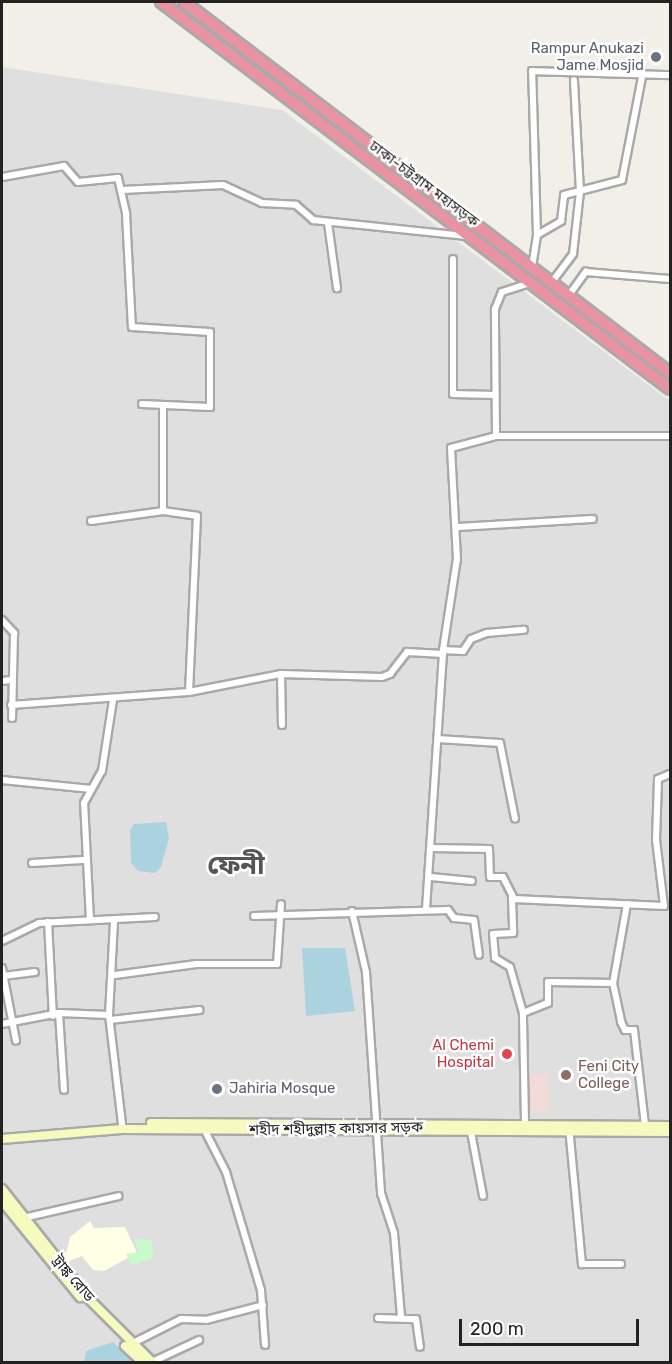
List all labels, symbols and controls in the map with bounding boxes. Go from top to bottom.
place label: Rampur Anukazi Jame Mosjid [530,39,644,74]
marker: Rampur Anukazi Jame Mosjid [649,50,663,64]
street label: ঢাকা-চট্টগ্রাম মহাসড়ক [366,137,482,231]
district label: ফেনী [207,850,265,882]
place label: Al Chemi Hospital [432,1036,494,1071]
marker: Al Chemi Hospital [498,1045,516,1063]
place label: Feni City College [578,1057,639,1092]
marker: Feni City College [559,1068,573,1082]
place label: Jahiria Mosque [229,1080,335,1098]
marker: Jahiria Mosque [210,1082,224,1096]
street label: শহীদ শহীদুল্লাহ কায়সার সড়ক [249,1118,423,1140]
street label: ট্রাঙ্ক রোড [48,1252,98,1306]
scale bar [462,1307,642,1345]
text: 200 m [470,1318,524,1340]

